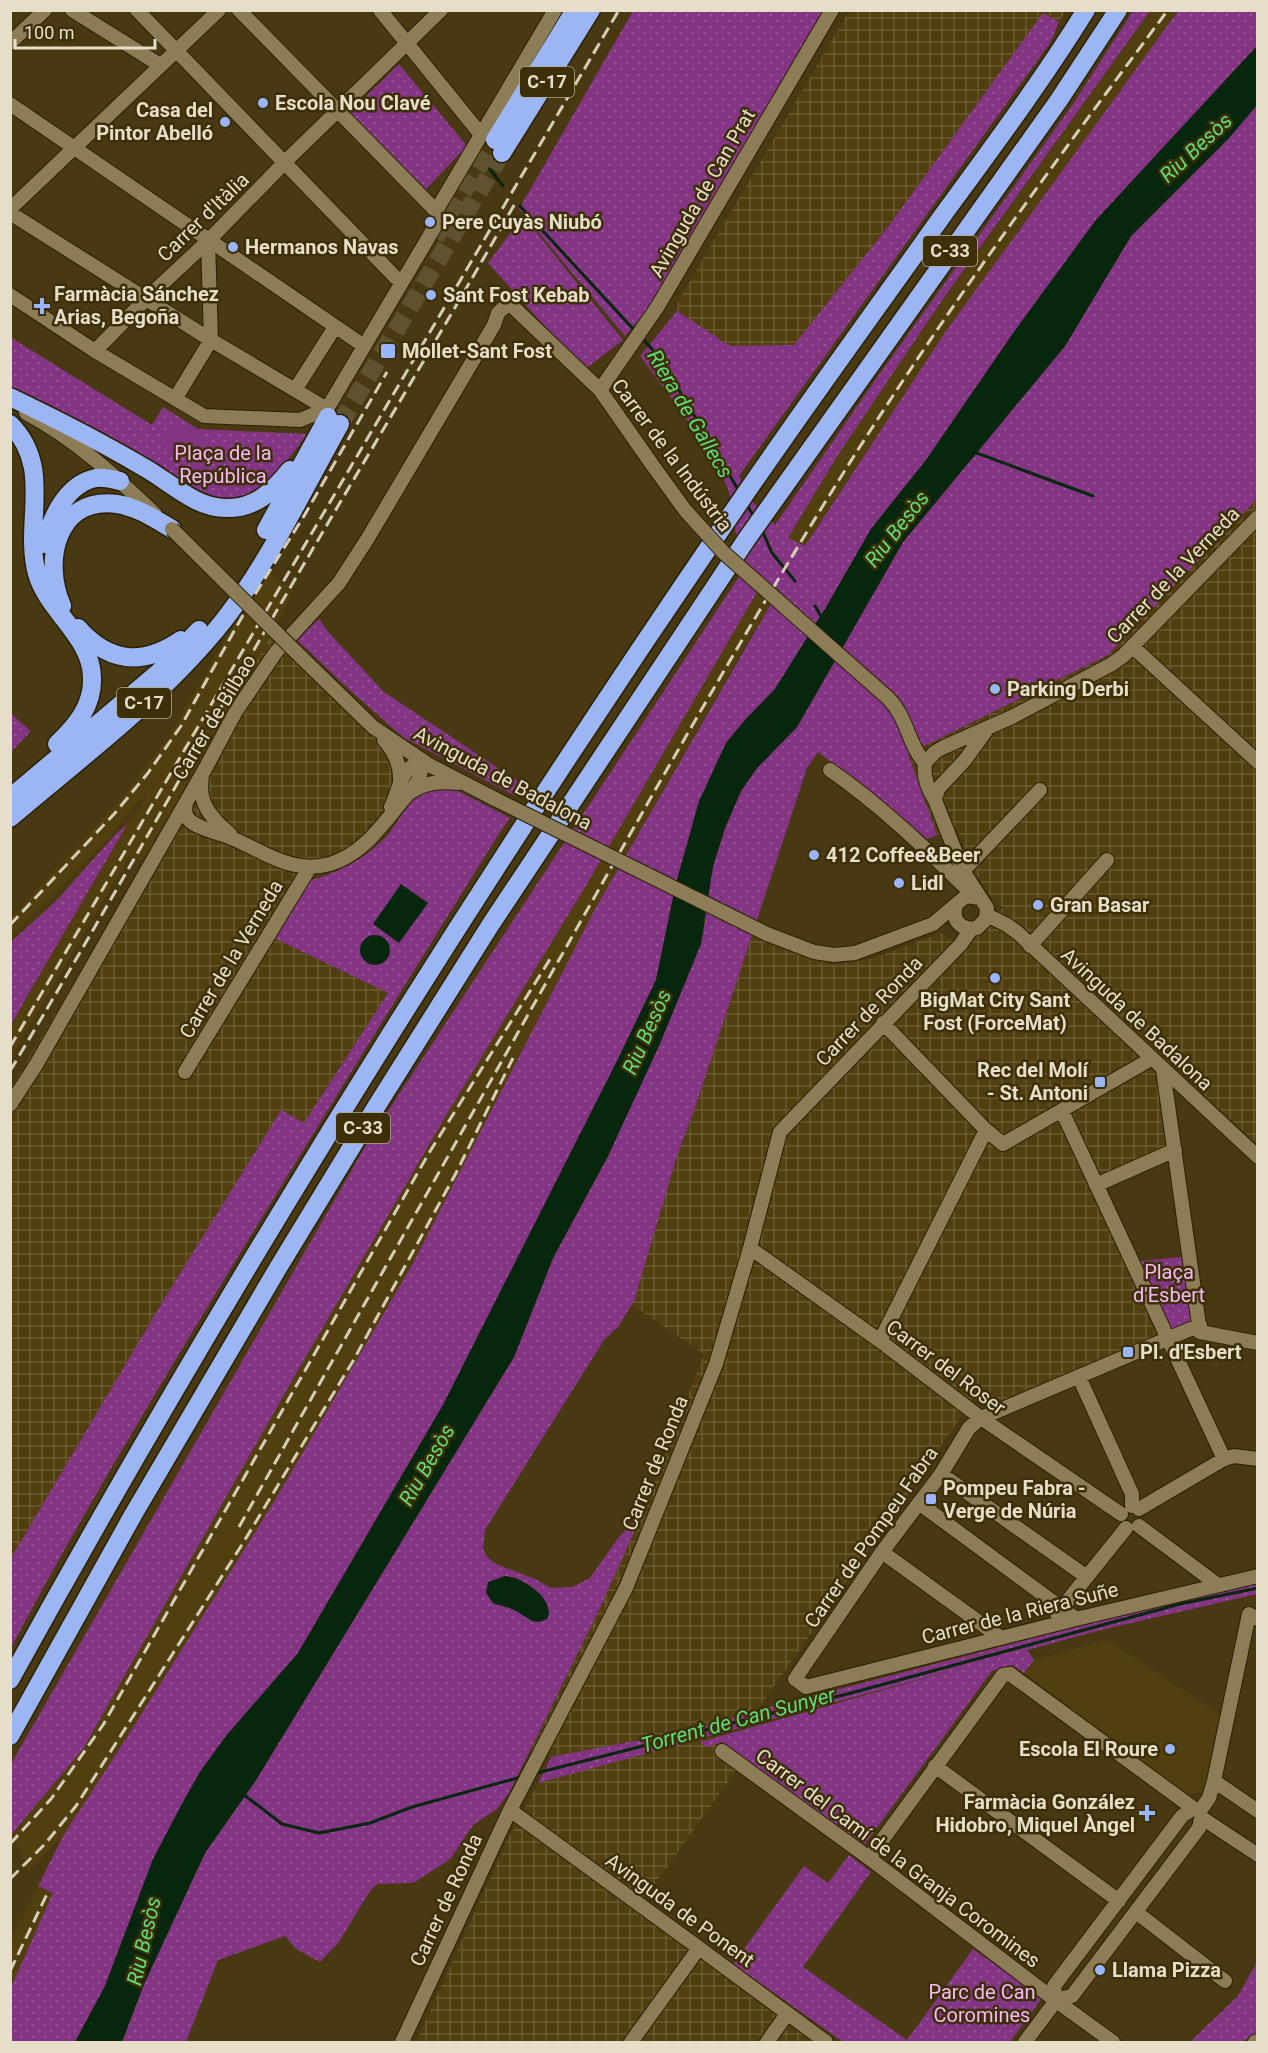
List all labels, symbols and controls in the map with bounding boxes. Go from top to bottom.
scale bar [15,12,154,50]
text: 100 m [24,22,75,43]
road number: C-17 [520,67,574,97]
place label: Escola Nou Clavé [275,91,431,115]
marker: Escola Nou Clavé [256,96,270,110]
place label: Casa del Pintor Abelló [96,98,213,145]
street label: Avinguda de Can Prat [644,104,760,282]
water label: Riu Besòs [1155,109,1237,187]
marker: Casa del Pintor Abelló [218,115,232,129]
street label: Carrer d'Itàlia [152,167,254,267]
place label: Pere Cuyàs Niubó [442,210,602,234]
marker: Pere Cuyàs Niubó [423,215,437,229]
place label: Hermanos Navas [245,235,399,259]
road number: C-33 [923,236,977,266]
marker: Hermanos Navas [226,240,240,254]
place label: Farmàcia Sánchez Arias, Begoña [54,282,219,329]
place label: Sant Fost Kebab [443,283,590,307]
marker: Sant Fost Kebab [424,288,438,302]
marker: Farmàcia Sánchez Arias, Begoña [35,299,49,313]
place label: Mollet-Sant Fost [402,339,552,363]
marker: Mollet-Sant Fost [379,342,397,360]
water label: Riera de Gallecs [642,346,738,482]
street label: Carrer de la Indústria [607,374,737,536]
park label: Plaça de la República [174,441,272,488]
water label: Riu Besòs [860,486,934,572]
street label: Carrer de la Verneda [1102,502,1244,648]
street label: Carrer de Bilbao [167,650,261,784]
place label: Parking Derbi [1007,677,1129,701]
marker: Parking Derbi [988,682,1002,696]
road number: C-17 [117,688,171,718]
street label: Avinguda de Badalona [410,721,596,835]
place label: 412 Coffee&Beer [826,843,981,867]
marker: 412 Coffee&Beer [807,848,821,862]
place label: Lidl [911,871,944,895]
street label: Carrer de la Verneda [174,875,288,1043]
marker: Lidl [892,876,906,890]
place label: Gran Basar [1050,893,1150,917]
marker: Gran Basar [1031,898,1045,912]
street label: Avinguda de Badalona [1056,943,1218,1095]
street label: Carrer de Ronda [811,951,927,1071]
marker: BigMat City Sant Fost (ForceMat) [988,971,1002,985]
water label: Riu Besòs [618,986,676,1078]
place label: BigMat City Sant Fost (ForceMat) [920,988,1071,1035]
place label: Rec del Molí - St. Antoni [977,1058,1090,1105]
marker: Rec del Molí - St. Antoni [1093,1075,1107,1089]
road number: C-33 [336,1113,390,1143]
park label: Plaça d'Esbert [1133,1260,1205,1307]
street label: Carrer del Roser [882,1314,1010,1420]
place label: Pl. d'Esbert [1140,1340,1242,1364]
marker: Pl. d'Esbert [1121,1345,1135,1359]
street label: Carrer de Ronda [617,1392,693,1534]
water label: Riu Besòs [394,1420,460,1510]
street label: Carrer de Pompeu Fabra [799,1442,943,1632]
place label: Pompeu Fabra - Verge de Núria [943,1476,1086,1523]
marker: Pompeu Fabra - Verge de Núria [924,1492,938,1506]
street label: Carrer de la Riera Suñe [919,1577,1121,1649]
water label: Torrent de Can Sunyer [638,1682,839,1757]
place label: Escola El Roure [1019,1737,1158,1761]
marker: Escola El Roure [1163,1742,1177,1756]
street label: Carrer del Camí de la Granja Coromines [751,1743,1045,1973]
place label: Farmàcia González Hidobro, Miquel Àngel [935,1790,1135,1837]
marker: Farmàcia González Hidobro, Miquel Àngel [1140,1806,1154,1820]
street label: Carrer de Ronda [405,1830,487,1970]
street label: Avinguda de Ponent [601,1848,759,1972]
water label: Riu Besòs [122,1894,166,1988]
place label: Llama Pizza [1112,1958,1221,1982]
marker: Llama Pizza [1093,1963,1107,1977]
park label: Parc de Can Coromines [928,1980,1036,2027]

